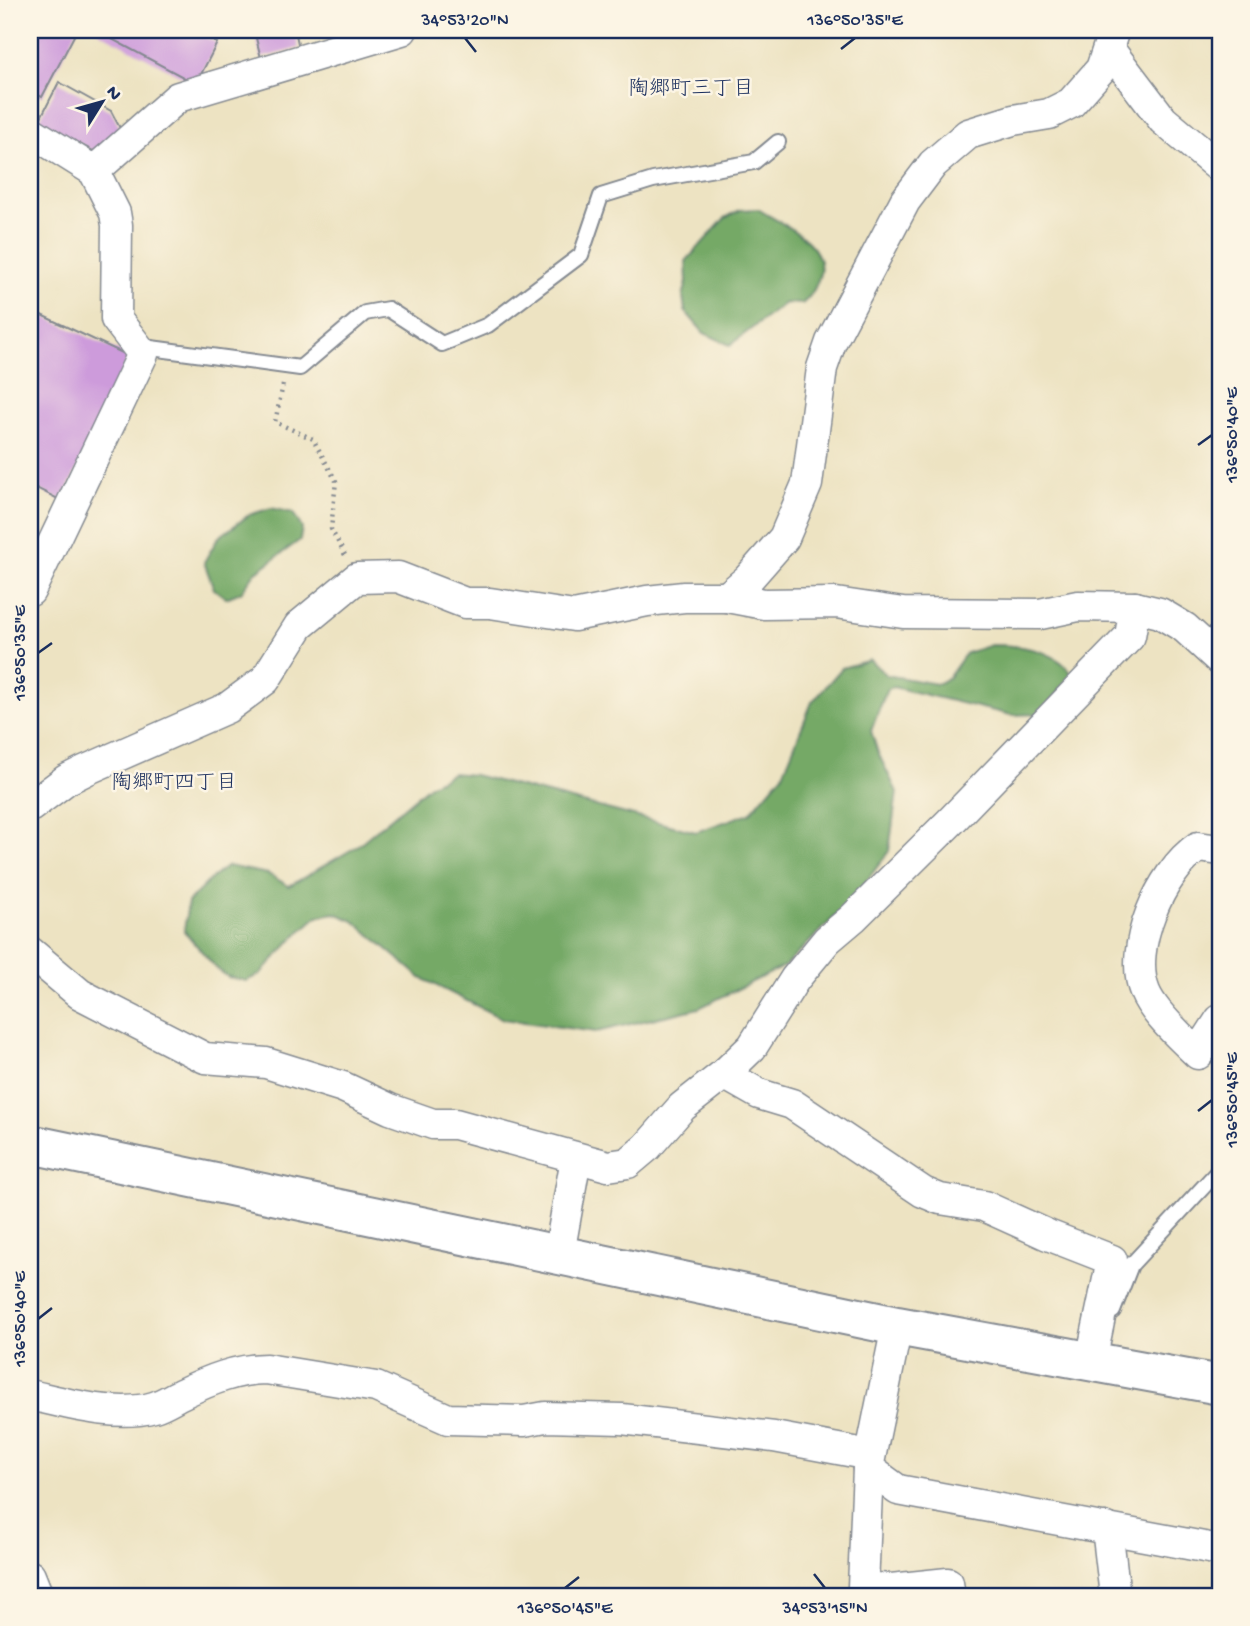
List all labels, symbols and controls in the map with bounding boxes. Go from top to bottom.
text: 34°53'20"N [420,11,509,32]
text: 136°50'35"E [806,11,904,32]
north arrow [66,66,136,136]
district label: 陶郷町三丁目 [628,77,754,103]
text: N [100,82,126,106]
text: 136°50'40"E [1223,386,1244,484]
text: 136°50'35"E [11,604,32,702]
district label: 陶郷町四丁目 [111,771,237,797]
text: 136°50'45"E [1223,1052,1244,1148]
text: 136°50'40"E [11,1270,32,1368]
text: 136°50'45"E [517,1599,613,1620]
text: 34°53'15"N [781,1599,868,1620]

